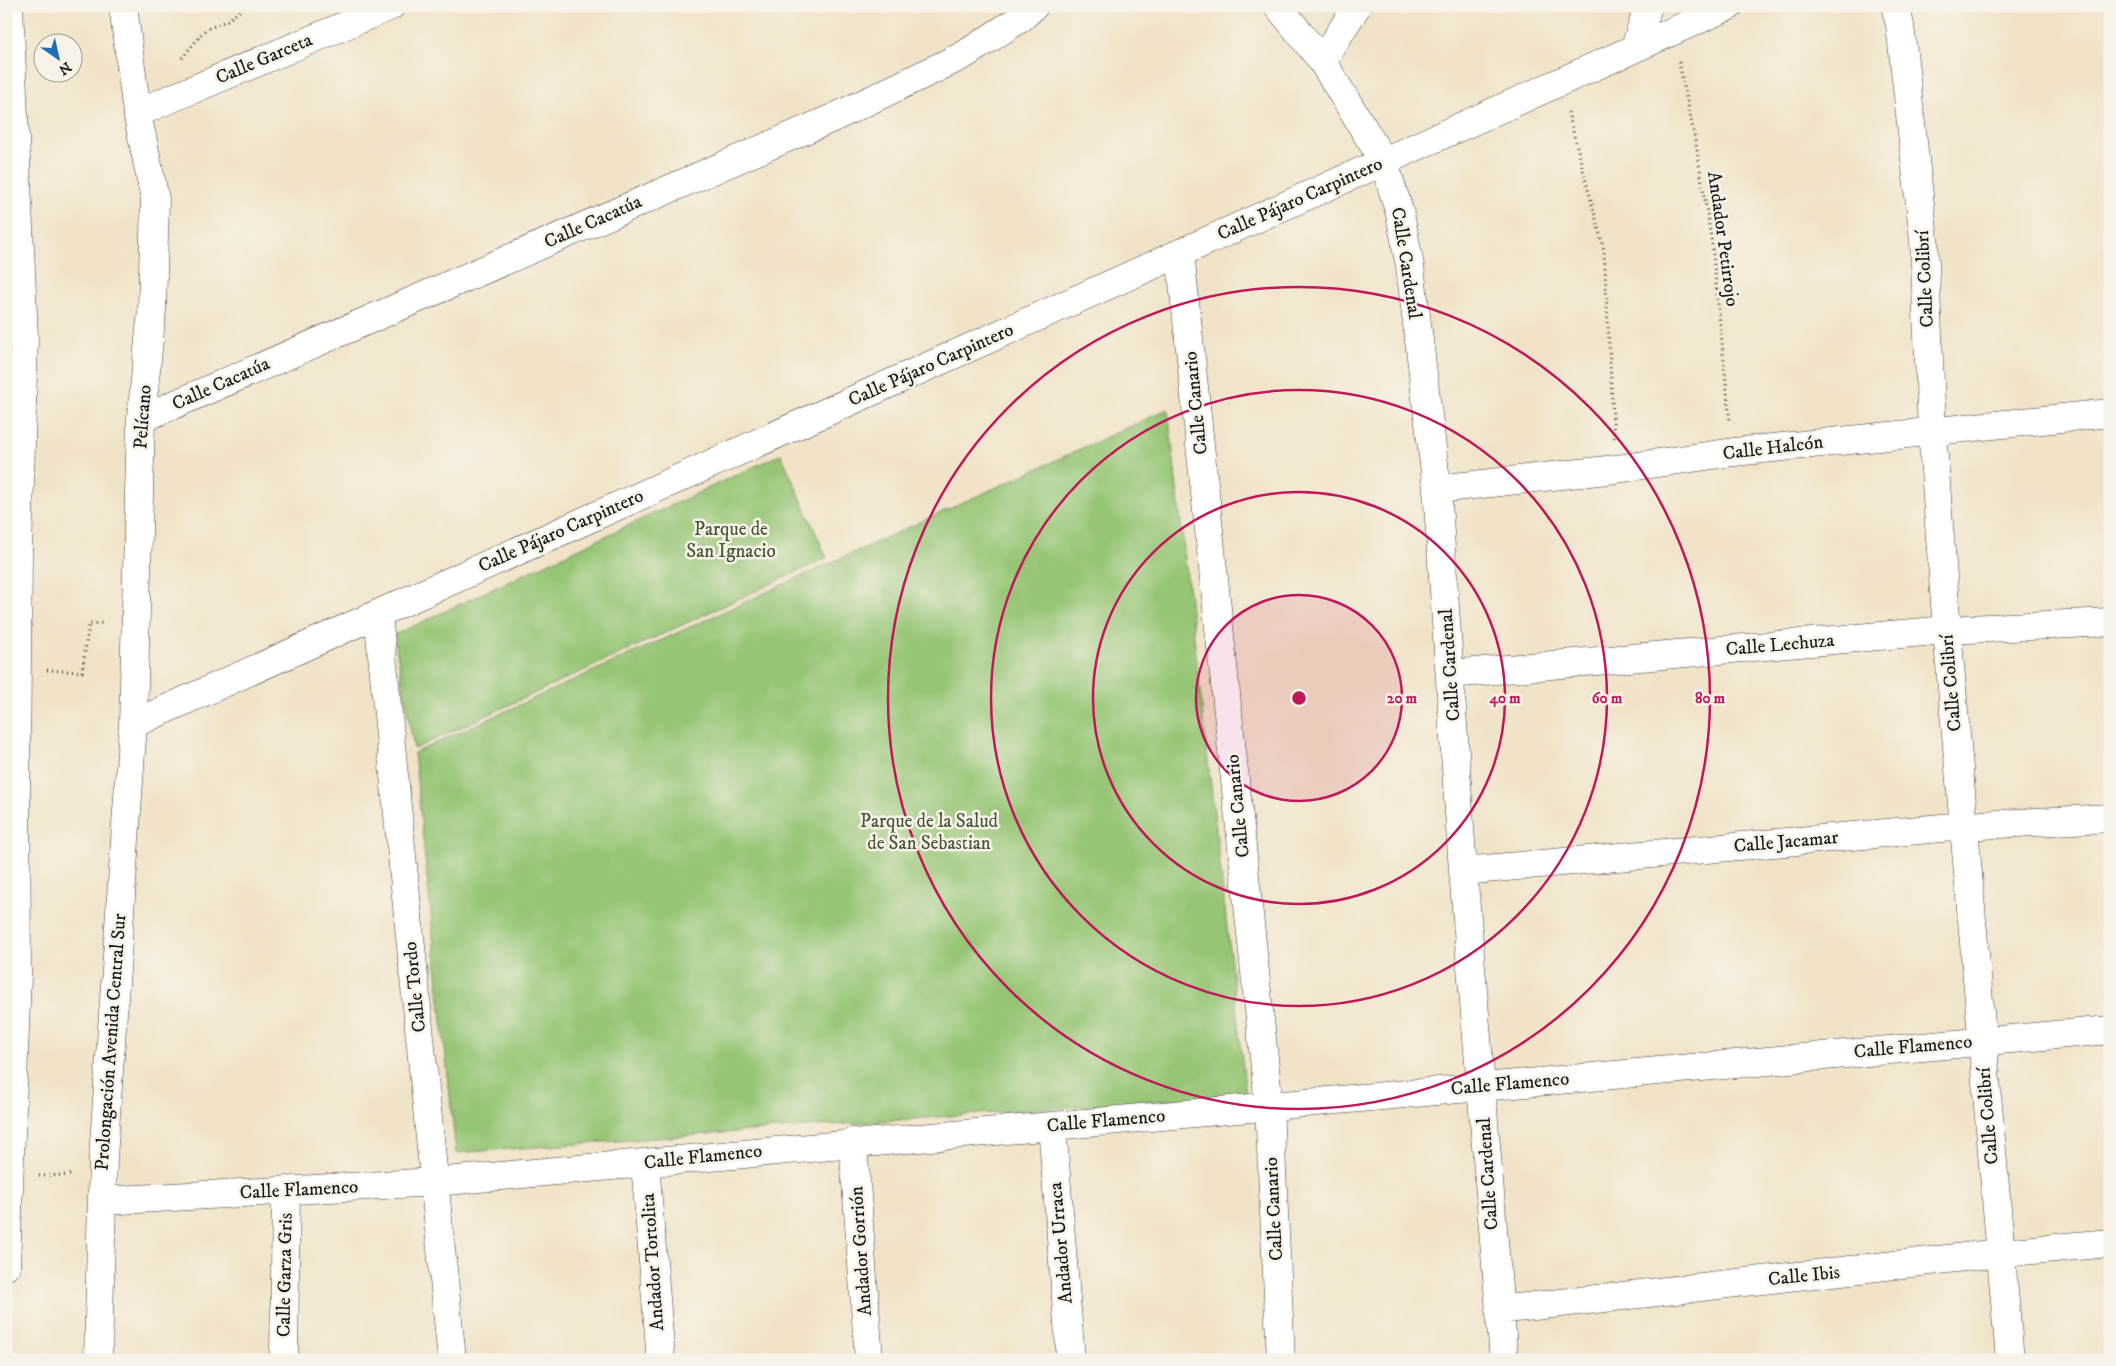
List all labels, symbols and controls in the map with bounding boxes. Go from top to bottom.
street label: Calle Garceta [212,28,316,90]
north arrow [32,32,82,82]
text: N [54,57,75,79]
street label: Calle Pájaro Carpintero [1214,152,1386,246]
street label: Andador Petirrojo [1702,170,1744,308]
street label: Calle Cacatúa [541,190,645,254]
street label: Calle Cardenal [1386,206,1426,321]
street label: Calle Colibrí [1911,229,1939,328]
street label: Calle Pájaro Carpintero [845,318,1017,412]
street label: Calle Canario [1179,350,1213,456]
street label: Calle Cacatúa [169,352,273,416]
street label: Pelícano [129,384,157,450]
street label: Calle Halcón [1721,430,1825,466]
street label: Calle Pájaro Carpintero [475,484,647,578]
park label: Parque de San Ignacio [686,518,776,563]
street label: Calle Cardenal [1435,608,1465,722]
street label: Calle Lechuza [1725,629,1835,661]
street label: Calle Colibrí [1935,632,1967,732]
centre of rings [1290,689,1308,707]
text: 20 m [1387,689,1418,708]
text: 40 m [1488,689,1521,708]
text: 60 m [1592,689,1623,708]
text: 80 m [1695,689,1726,708]
street label: Calle Canario [1221,753,1255,859]
park label: Parque de la Salud de San Sebastian [860,810,999,855]
street label: Calle Jacamar [1733,826,1839,858]
street label: Prolongación Avenida Central Sur [91,913,131,1171]
street label: Calle Tordo [399,940,431,1034]
street label: Calle Flamenco [1853,1030,1973,1064]
street label: Calle Colibrí [1972,1065,2004,1165]
street label: Calle Flamenco [1450,1067,1570,1101]
street label: Calle Flamenco [1046,1104,1166,1138]
street label: Calle Cardenal [1473,1117,1503,1231]
street label: Calle Flamenco [643,1139,763,1175]
street label: Calle Canario [1260,1157,1288,1261]
street label: Calle Flamenco [239,1175,359,1205]
street label: Andador Urraca [1044,1181,1078,1305]
street label: Andador Gorrión [845,1185,877,1317]
street label: Andador Tortolita [637,1192,669,1332]
street label: Calle Garza Gris [272,1213,298,1337]
street label: Calle Ibis [1767,1261,1841,1291]

